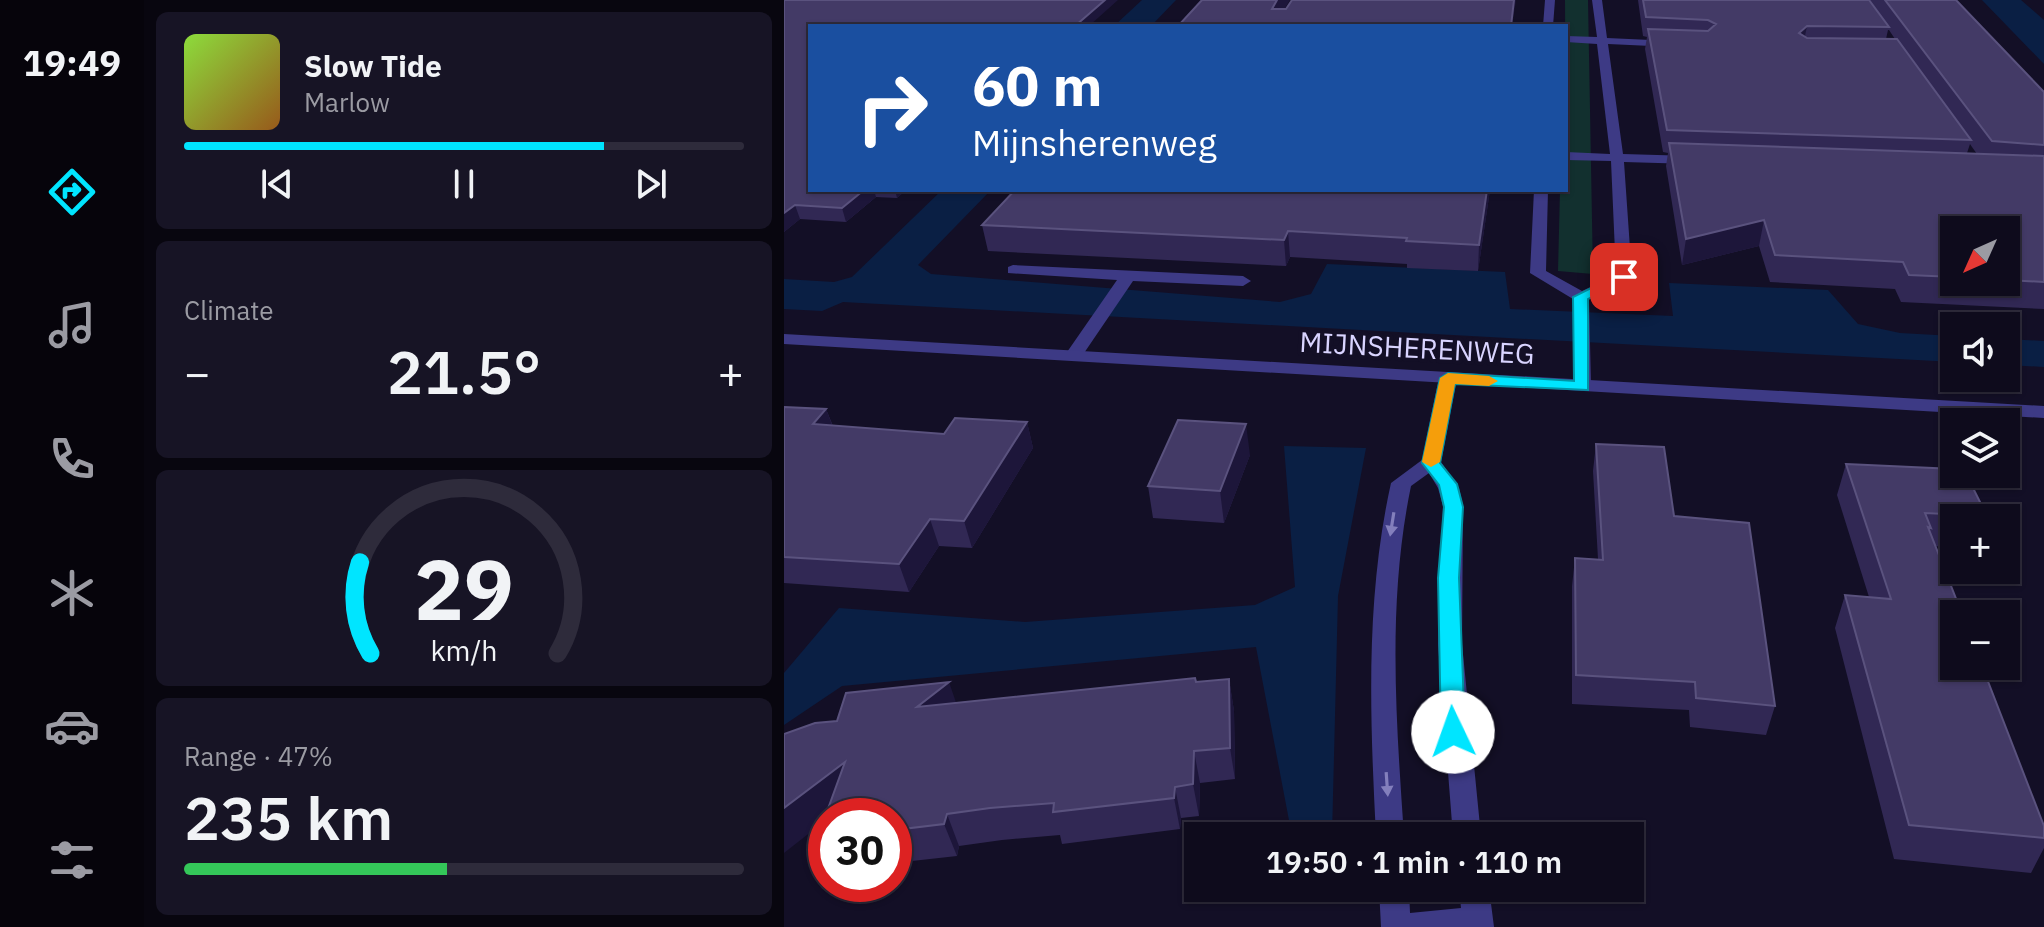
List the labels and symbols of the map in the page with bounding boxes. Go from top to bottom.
north arrow [1940,216,2020,296]
pin [1590,243,1658,311]
street label: MIJNSHERENWEG [1299,323,1535,372]
one-way arrow [1385,512,1398,537]
position arrow [1411,690,1495,774]
one-way arrow [1381,772,1394,797]
speed limit sign: 30 [808,798,912,902]

